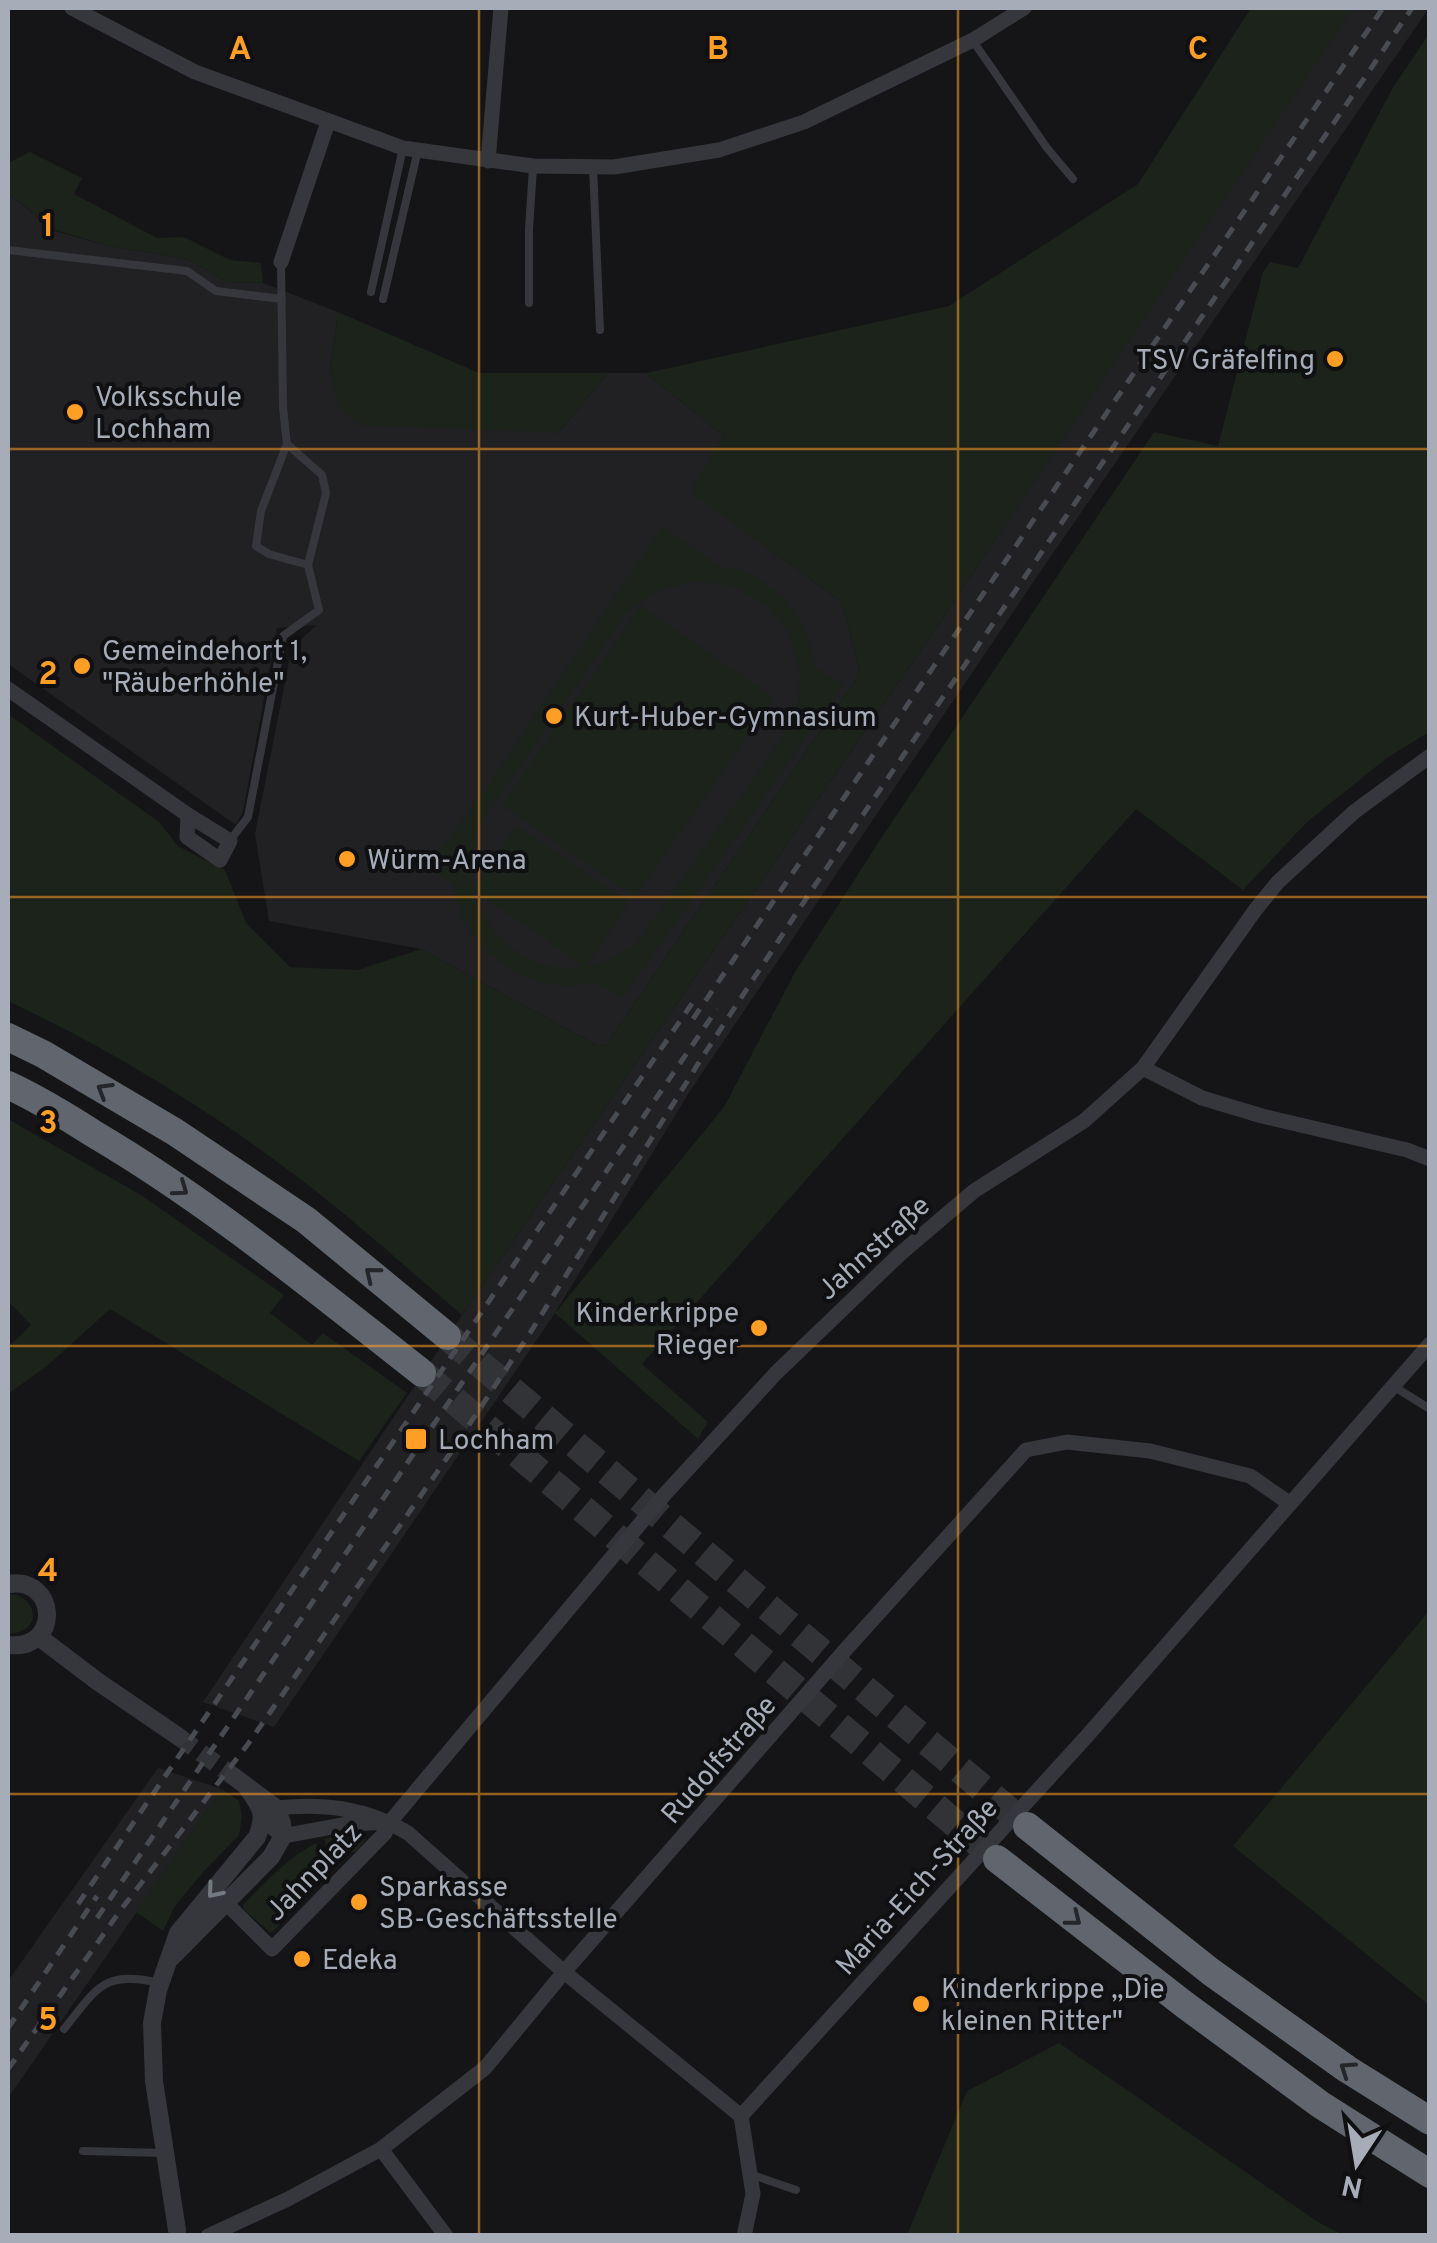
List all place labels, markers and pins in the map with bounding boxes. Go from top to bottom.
place label: TSV Gräfelfing [1136,344,1315,380]
marker: TSV Gräfelfing [1324,348,1346,370]
place label: Volksschule Lochham [95,381,242,449]
marker: Volksschule Lochham [64,401,86,423]
place label: Gemeindehort 1, "Räuberhöhle" [102,635,307,703]
marker: Gemeindehort 1, "Räuberhöhle" [71,655,93,677]
place label: Kurt-Huber-Gymnasium [574,701,877,737]
marker: Kurt-Huber-Gymnasium [543,705,565,727]
place label: Würm-Arena [367,844,526,880]
marker: Würm-Arena [336,848,358,870]
place label: Kinderkrippe Rieger [575,1297,739,1365]
marker: Kinderkrippe Rieger [748,1317,770,1339]
place label: Lochham [438,1424,554,1460]
marker: Lochham [403,1426,429,1452]
place label: Sparkasse SB-Geschäftsstelle [379,1871,618,1939]
marker: Sparkasse SB-Geschäftsstelle [348,1891,370,1913]
place label: Edeka [322,1944,398,1980]
marker: Edeka [291,1948,313,1970]
place label: Kinderkrippe „Die kleinen Ritter" [941,1973,1165,2041]
marker: Kinderkrippe „Die kleinen Ritter" [910,1993,932,2015]

